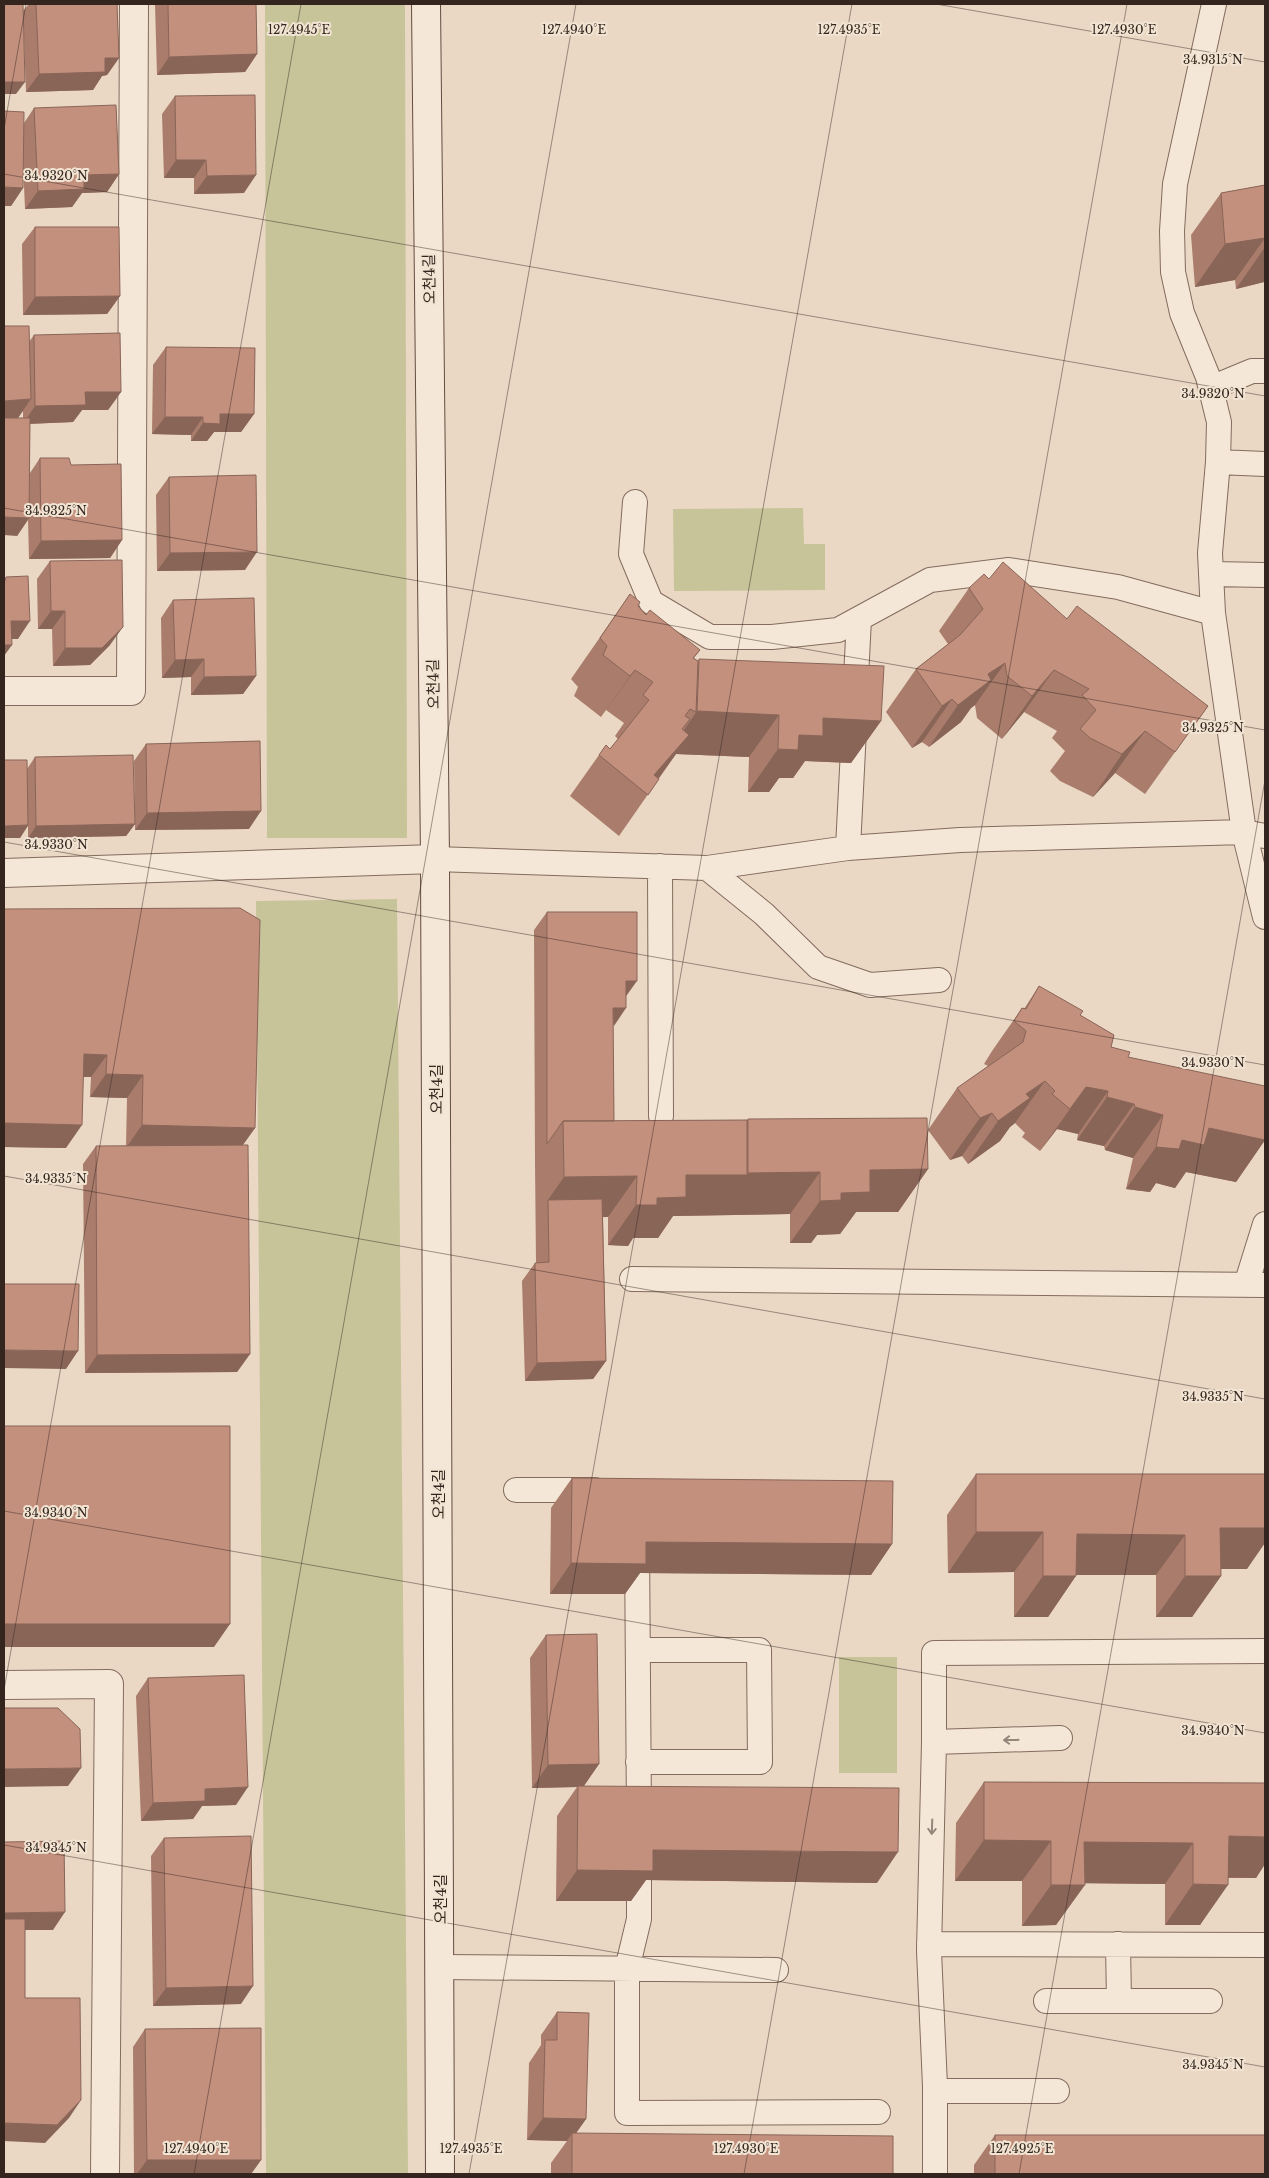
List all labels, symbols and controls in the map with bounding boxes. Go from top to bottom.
text: 127.4945°E [268,22,331,37]
text: 127.4940°E [542,22,606,37]
text: 127.4935°E [817,22,881,37]
text: 127.4930°E [1092,22,1157,37]
text: 34.9315°N [1183,52,1243,67]
text: 34.9320°N [24,168,88,183]
street label: 오천4길 [419,254,439,304]
text: 34.9320°N [1181,386,1245,401]
text: 34.9325°N [25,503,87,518]
street label: 오천4길 [423,659,443,709]
text: 34.9325°N [1182,720,1244,735]
text: 34.9330°N [24,837,88,852]
text: 34.9330°N [1181,1055,1245,1070]
street label: 오천4길 [427,1064,446,1114]
text: 34.9335°N [25,1171,87,1186]
text: 34.9335°N [1182,1389,1244,1404]
street label: 오천4길 [429,1469,448,1519]
text: 34.9340°N [24,1505,88,1520]
text: 34.9340°N [1181,1723,1245,1738]
one-way arrow [1003,1735,1019,1744]
one-way arrow [927,1818,937,1835]
text: 34.9345°N [25,1840,87,1855]
street label: 오천4길 [431,1874,450,1924]
text: 34.9345°N [1182,2057,1244,2072]
text: 127.4940°E [164,2141,228,2156]
text: 127.4935°E [439,2141,503,2156]
text: 127.4930°E [714,2141,779,2156]
text: 127.4925°E [990,2141,1054,2156]

